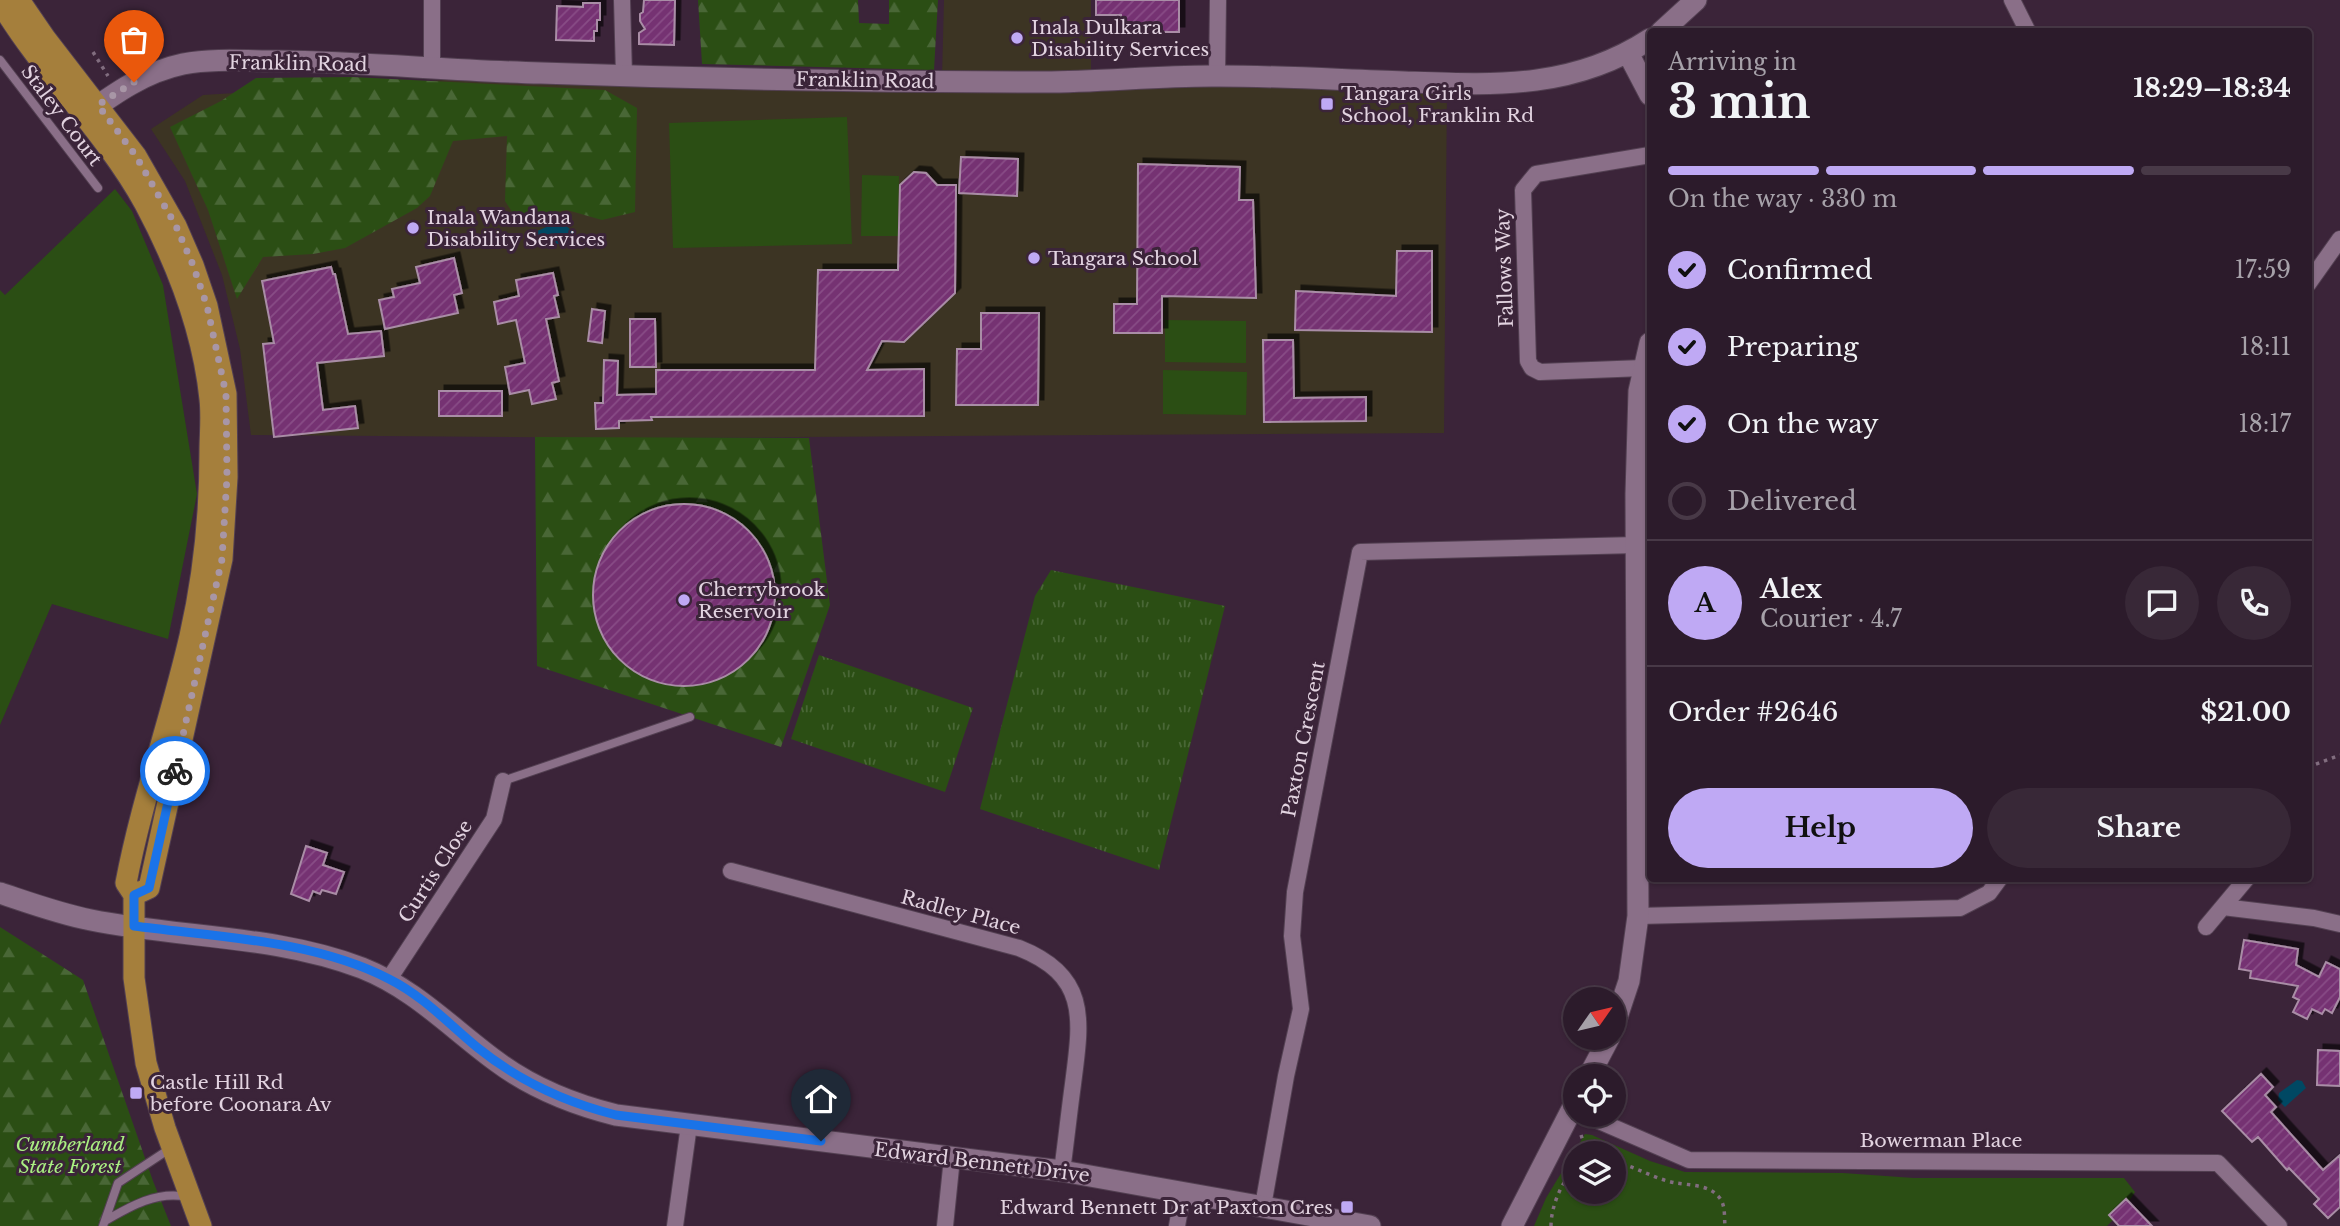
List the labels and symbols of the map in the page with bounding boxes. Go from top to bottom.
pin [104,10,164,82]
place label: Inala Dulkara Disability Services [1031,16,1209,61]
marker: Inala Dulkara Disability Services [1009,30,1025,46]
street label: Franklin Road [228,51,368,76]
street label: Staley Court [16,60,107,171]
street label: Franklin Road [795,68,935,93]
place label: Tangara Girls School, Franklin Rd [1341,82,1534,127]
marker: Tangara Girls School, Franklin Rd [1319,96,1335,112]
place label: Inala Wandana Disability Services [427,206,605,251]
street label: Fallows Way [1491,208,1518,328]
marker: Inala Wandana Disability Services [405,220,421,236]
place label: Tangara School [1048,247,1198,270]
marker: Tangara School [1026,250,1042,266]
place label: Cherrybrook Reservoir [698,578,826,623]
marker: Cherrybrook Reservoir [676,592,692,608]
street label: Paxton Crescent [1277,659,1330,819]
courier [140,736,210,806]
street label: Curtis Close [394,815,477,927]
street label: Radley Place [898,885,1023,940]
north arrow [1563,987,1626,1050]
pin [791,1069,851,1141]
place label: Castle Hill Rd before Coonara Av [149,1071,332,1116]
marker: Castle Hill Rd before Coonara Av [128,1085,144,1101]
street label: Bowerman Place [1860,1129,2022,1152]
park label: Cumberland State Forest [15,1133,125,1178]
street label: Edward Bennett Drive [873,1138,1091,1187]
place label: Edward Bennett Dr at Paxton Cres [1000,1196,1333,1219]
marker: Edward Bennett Dr at Paxton Cres [1339,1199,1355,1215]

